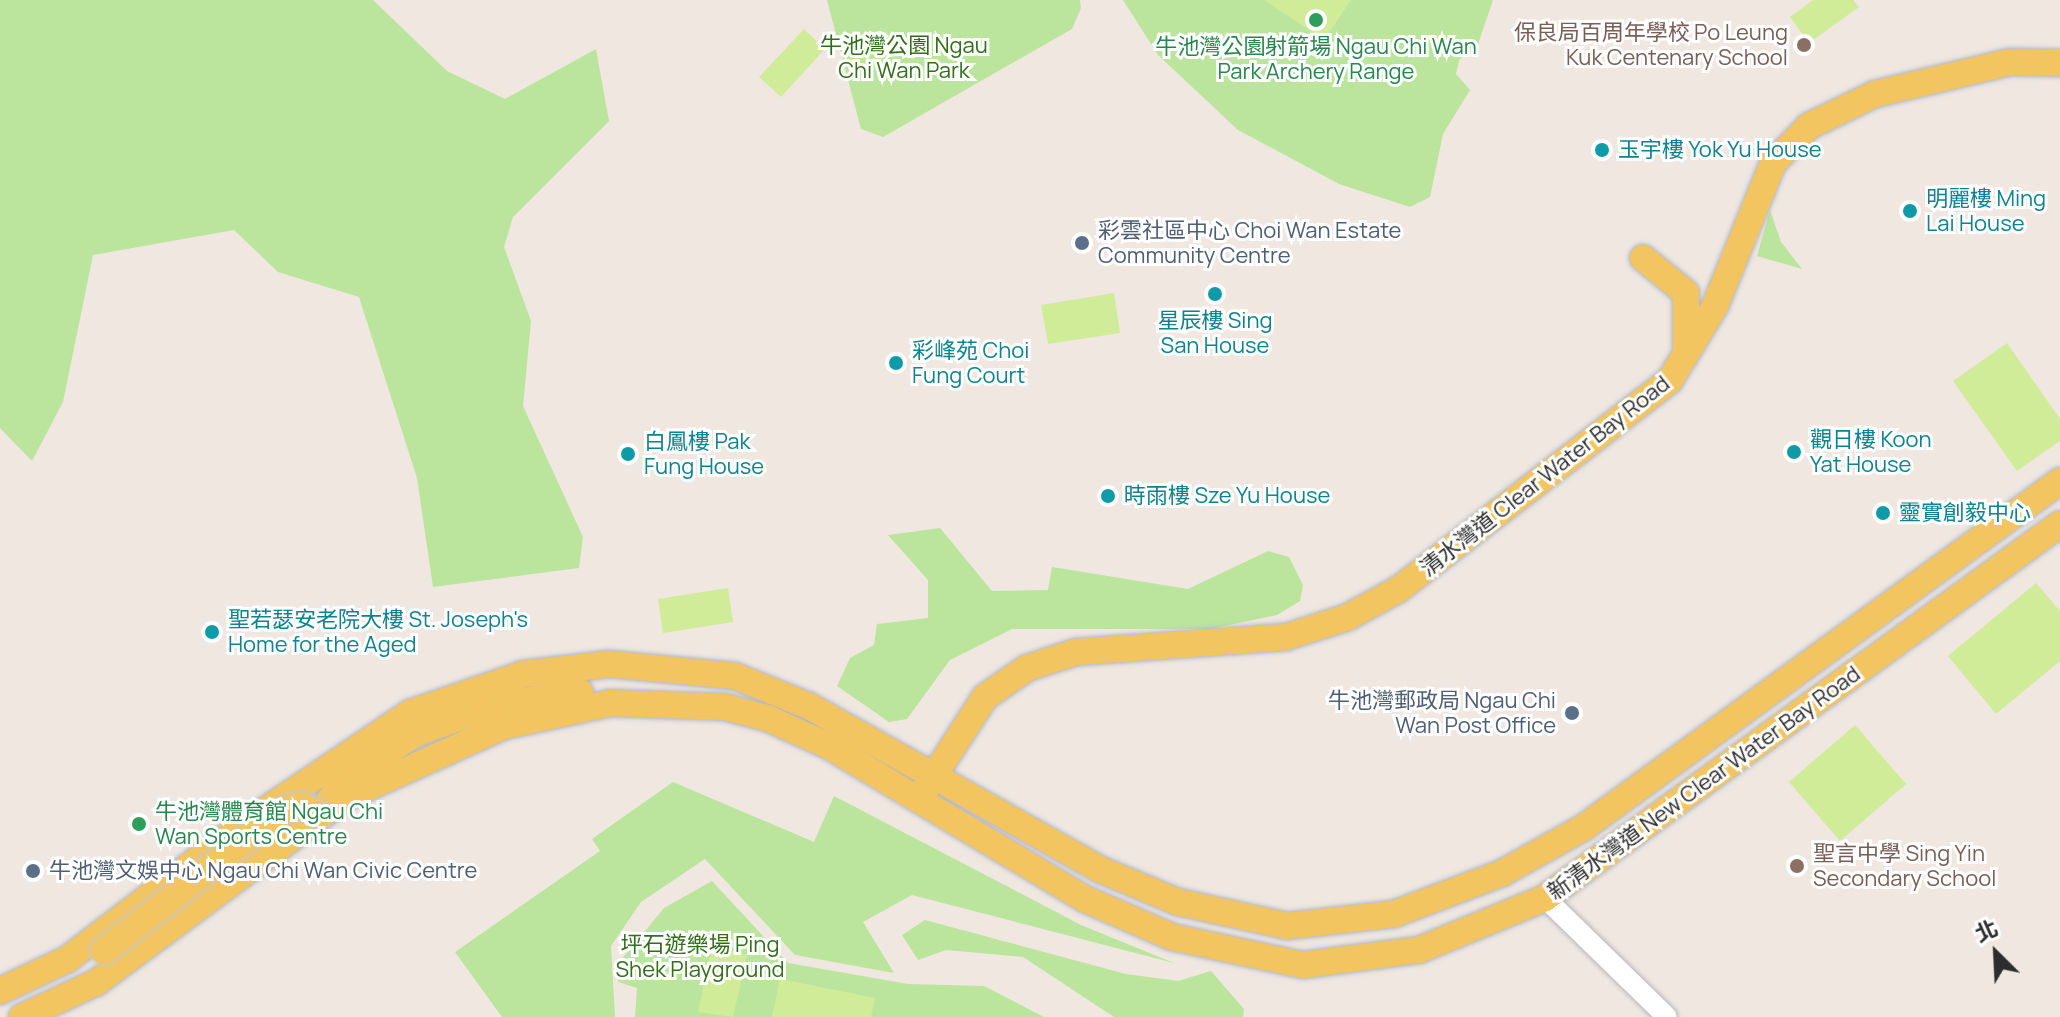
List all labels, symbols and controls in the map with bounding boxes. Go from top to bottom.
marker: 牛池灣公園射箭場 Ngau Chi Wan Park Archery Range [1307,11,1325,29]
place label: 保良局百周年學校 Po Leung Kuk Centenary School [1514,19,1788,70]
park label: 牛池灣公園 Ngau Chi Wan Park [820,32,988,84]
place label: 牛池灣公園射箭場 Ngau Chi Wan Park Archery Range [1155,33,1477,84]
marker: 保良局百周年學校 Po Leung Kuk Centenary School [1795,36,1813,54]
place label: 玉宇樓 Yok Yu House [1618,137,1822,163]
marker: 玉宇樓 Yok Yu House [1593,141,1611,159]
place label: 明麗樓 Ming Lai House [1926,185,2046,236]
marker: 明麗樓 Ming Lai House [1901,202,1919,220]
place label: 彩雲社區中心 Choi Wan Estate Community Centre [1098,217,1401,268]
marker: 彩雲社區中心 Choi Wan Estate Community Centre [1073,234,1091,252]
marker: 星辰樓 Sing San House [1206,285,1224,303]
place label: 星辰樓 Sing San House [1157,307,1273,358]
place label: 彩峰苑 Choi Fung Court [912,337,1029,388]
marker: 彩峰苑 Choi Fung Court [887,354,905,372]
street label: 清水灣道 Clear Water Bay Road [1415,370,1675,582]
place label: 觀日樓 Koon Yat House [1810,426,1932,478]
place label: 白鳳樓 Pak Fung House [644,428,764,480]
marker: 觀日樓 Koon Yat House [1785,443,1803,461]
marker: 白鳳樓 Pak Fung House [619,445,637,463]
place label: 時雨樓 Sze Yu House [1124,483,1330,509]
marker: 時雨樓 Sze Yu House [1099,487,1117,505]
place label: 靈實創毅中心 [1899,500,2031,526]
marker: 靈實創毅中心 [1874,504,1892,522]
place label: 聖若瑟安老院大樓 St. Joseph's Home for the Aged [228,606,528,658]
marker: 聖若瑟安老院大樓 St. Joseph's Home for the Aged [203,623,221,641]
street label: 新清水灣道 New Clear Water Bay Road [1543,661,1865,905]
place label: 牛池灣郵政局 Ngau Chi Wan Post Office [1328,687,1556,738]
marker: 牛池灣郵政局 Ngau Chi Wan Post Office [1563,704,1581,722]
place label: 牛池灣體育館 Ngau Chi Wan Sports Centre [155,798,383,850]
marker: 牛池灣體育館 Ngau Chi Wan Sports Centre [130,815,148,833]
place label: 聖言中學 Sing Yin Secondary School [1813,840,1996,892]
marker: 聖言中學 Sing Yin Secondary School [1788,857,1806,875]
place label: 牛池灣文娛中心 Ngau Chi Wan Civic Centre [49,858,477,884]
marker: 牛池灣文娛中心 Ngau Chi Wan Civic Centre [24,862,42,880]
north arrow [1956,913,2036,993]
text: 北 [1970,913,2002,949]
park label: 坪石遊樂場 Ping Shek Playground [616,931,784,982]

